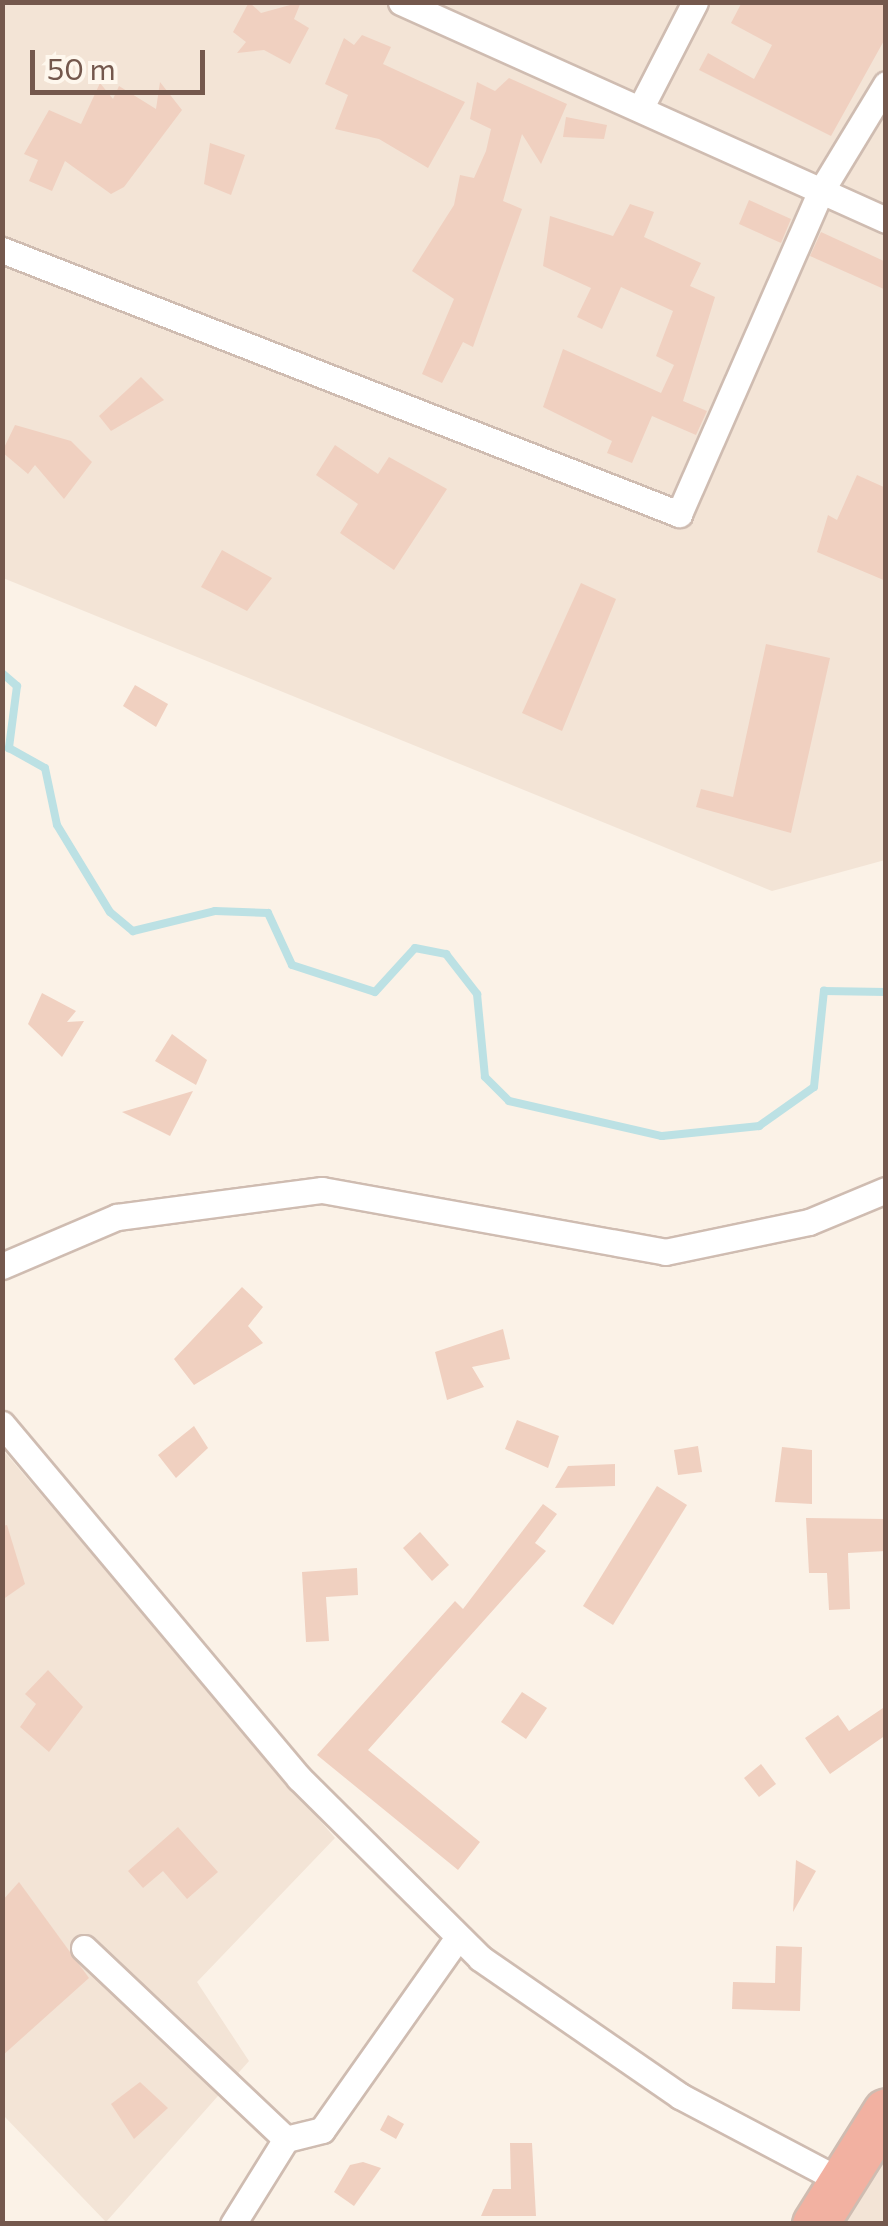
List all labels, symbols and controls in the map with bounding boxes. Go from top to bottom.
scale bar [35,30,210,92]
text: 50 m [47,49,116,86]

